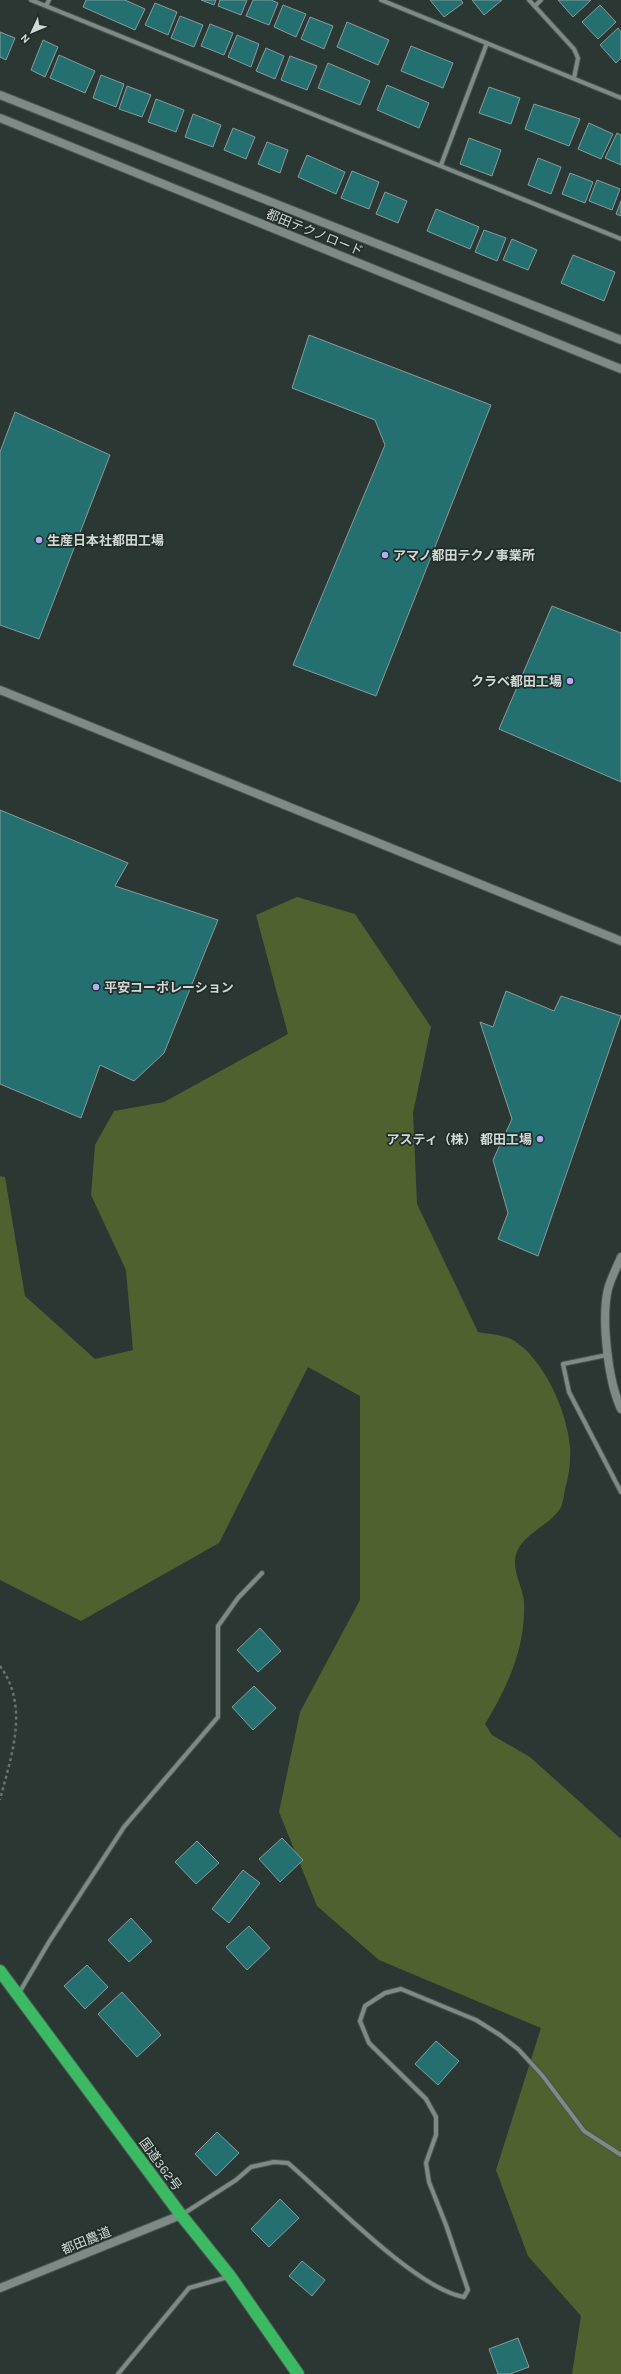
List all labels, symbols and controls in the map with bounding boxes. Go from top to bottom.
north arrow [12,12,52,52]
text: N [18,31,33,46]
street label: 都田テクノロード [264,206,365,259]
place label: 生産日本社都田工場 [47,533,164,548]
marker: 生産日本社都田工場 [34,535,44,545]
place label: アマノ都田テクノ事業所 [393,548,535,563]
marker: アマノ都田テクノ事業所 [380,550,390,560]
place label: クラベ都田工場 [471,674,562,689]
marker: クラベ都田工場 [565,676,575,686]
place label: 平安コーポレーション [104,980,234,995]
marker: 平安コーポレーション [91,982,101,992]
place label: アスティ（株） 都田工場 [386,1132,532,1147]
marker: アスティ（株） 都田工場 [535,1134,545,1144]
street label: 国道362号 [136,2135,185,2194]
street label: 都田農道 [59,2224,113,2257]

